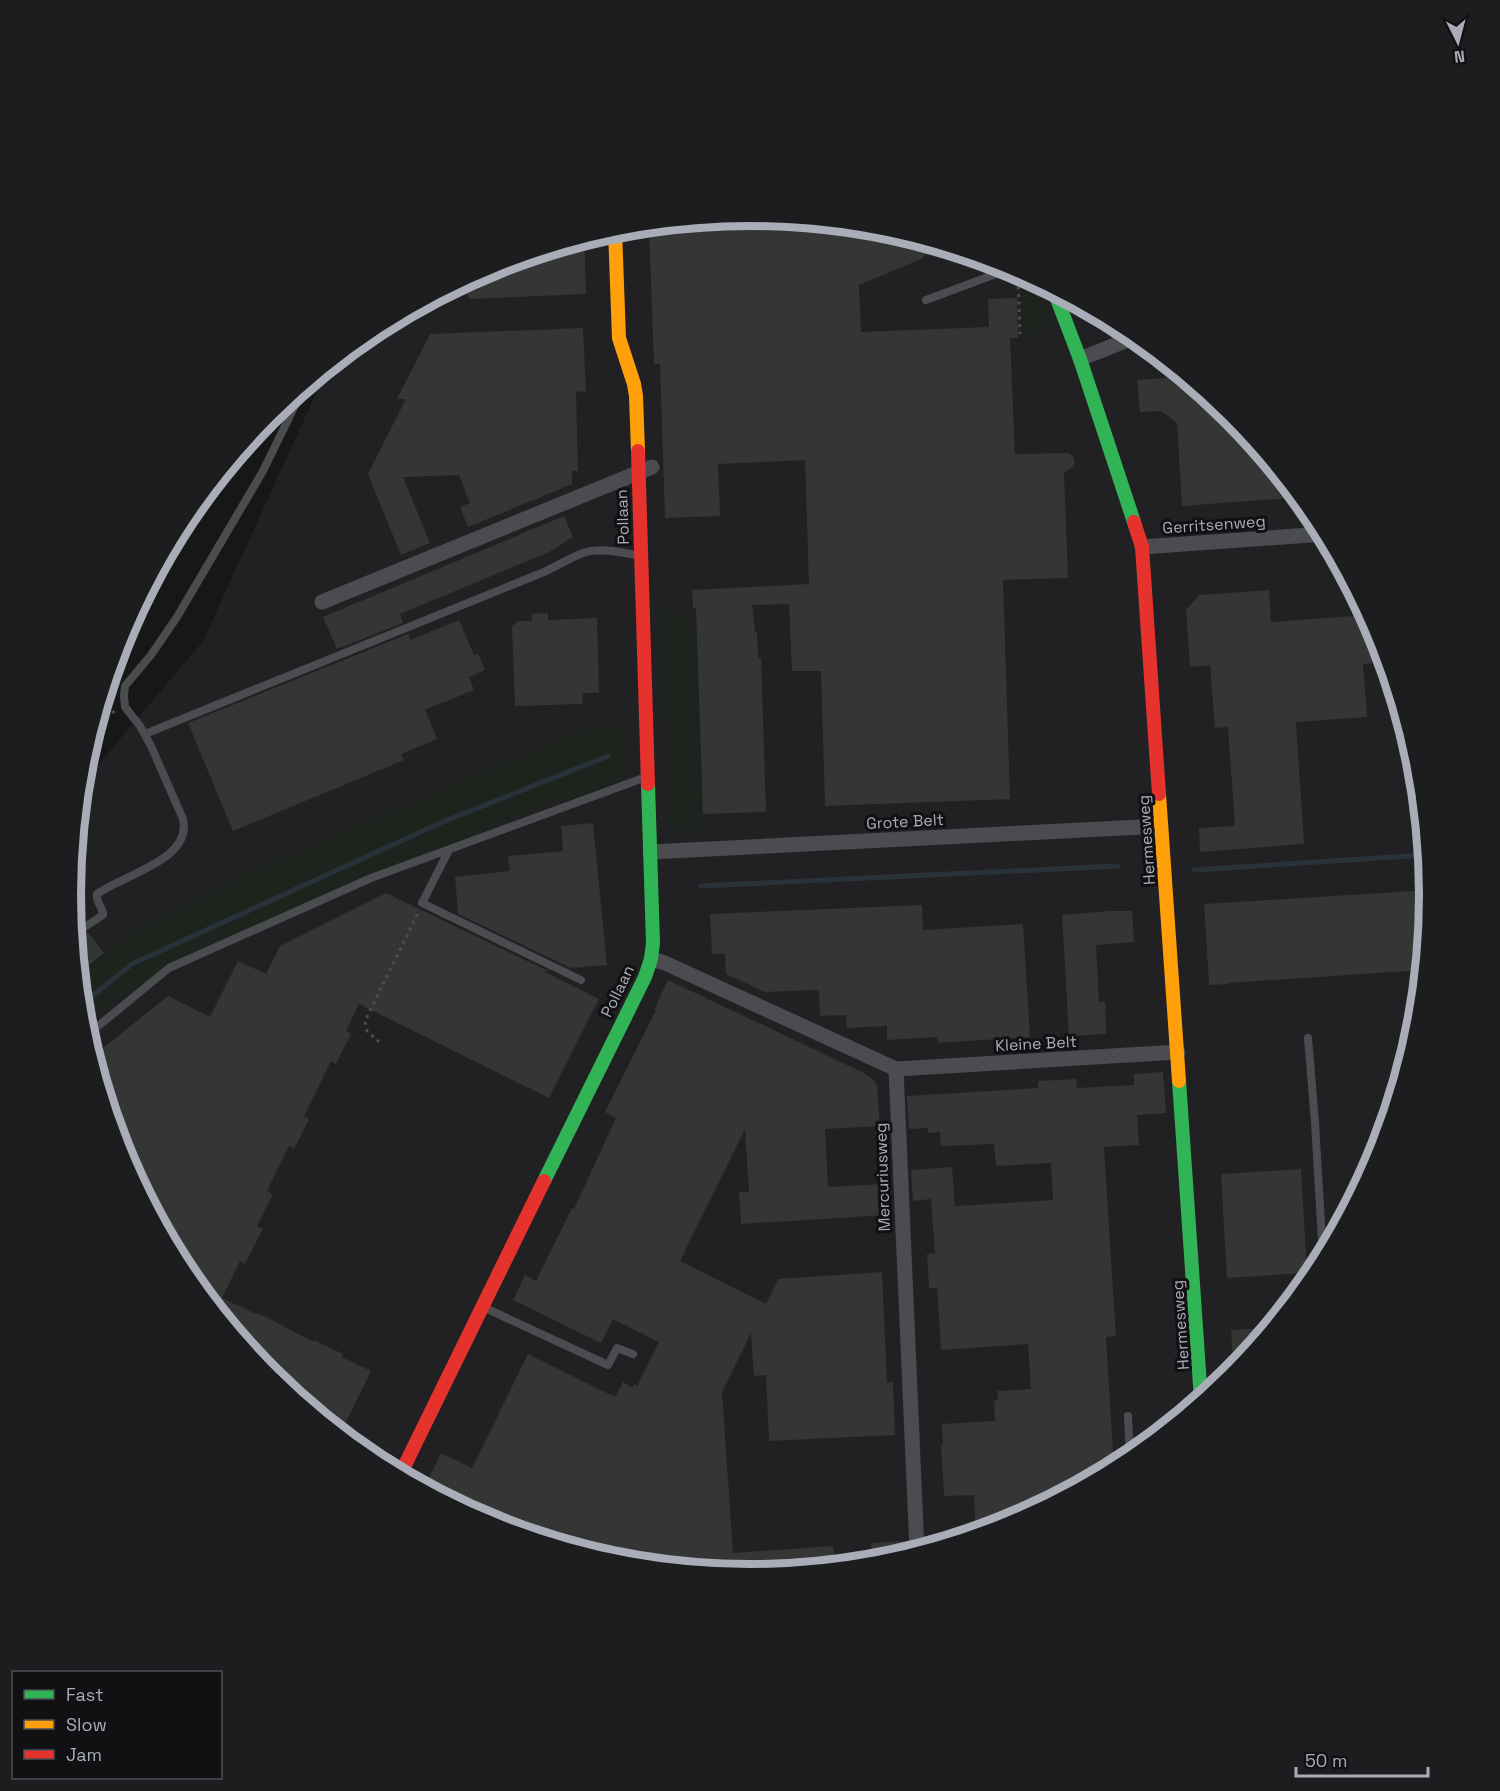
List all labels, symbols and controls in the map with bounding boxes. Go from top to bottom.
north arrow [1428,12,1488,72]
text: N [1453,45,1466,67]
street label: Pollaan [611,489,634,545]
street label: Gerritsenweg [1162,510,1266,539]
street label: Hermesweg [1133,794,1160,886]
street label: Grote Belt [866,809,944,834]
street label: Pollaan [596,962,639,1021]
street label: Kleine Belt [995,1031,1077,1056]
street label: Mercuriusweg [870,1122,895,1232]
street label: Hermesweg [1167,1279,1194,1371]
legend [12,1671,222,1779]
text: Fast [66,1683,103,1706]
text: Slow [66,1713,107,1736]
scale bar [1296,1740,1428,1778]
text: Jam [66,1743,102,1766]
text: 50 m [1305,1749,1347,1772]

